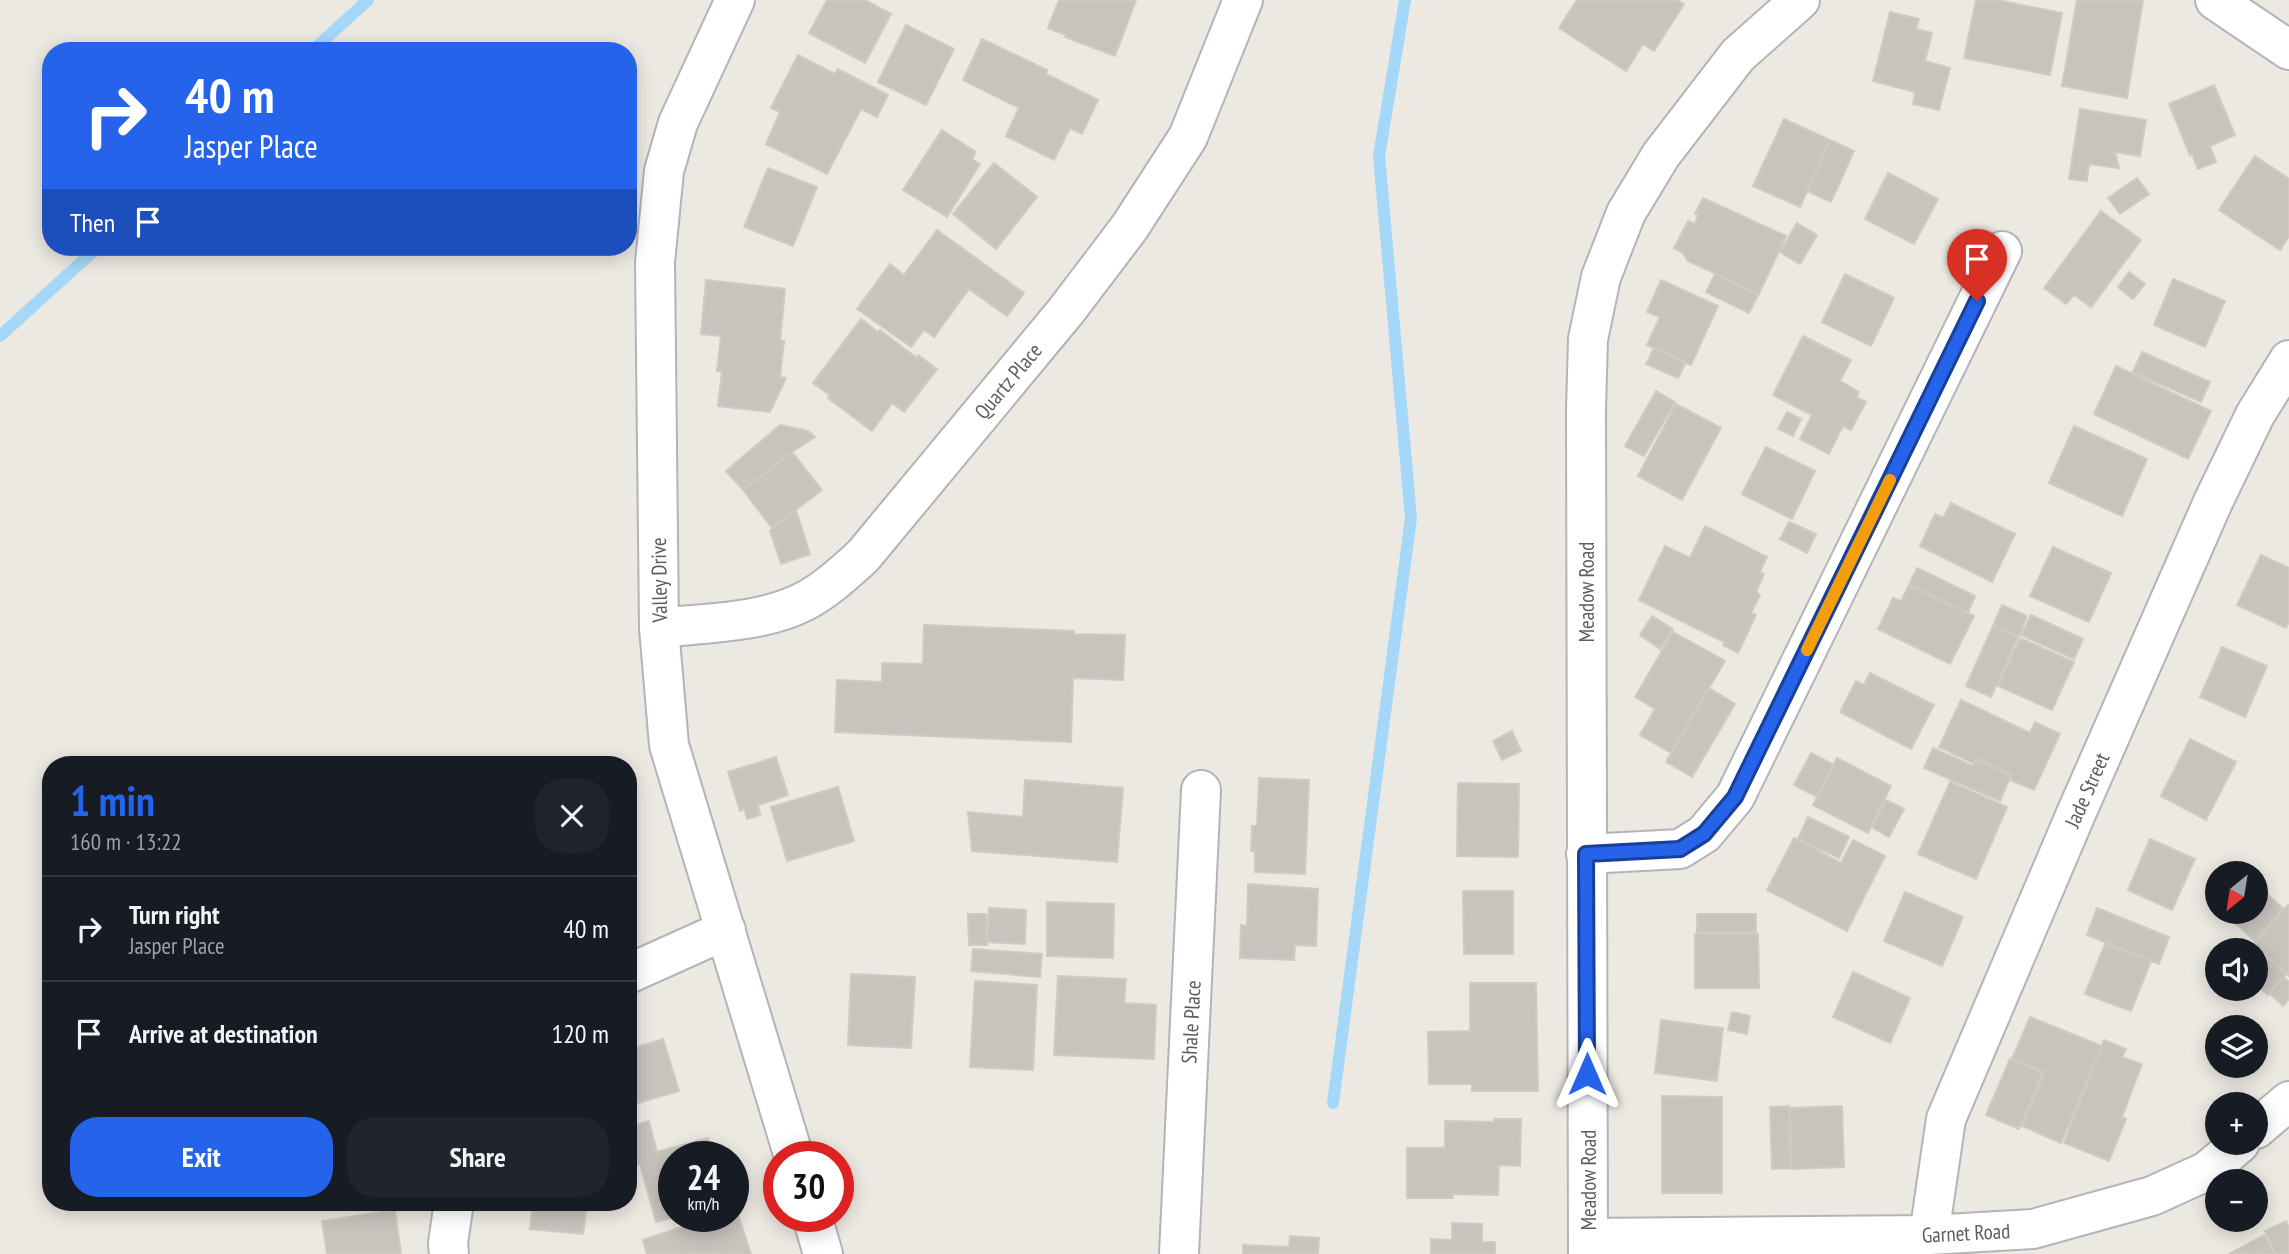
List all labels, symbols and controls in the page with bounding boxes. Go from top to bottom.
text: 40 m [185,63,274,127]
icon: right [70,70,161,161]
text: Jasper Place [185,125,318,167]
icon: arrive [129,203,167,241]
text: Then [70,206,115,239]
pin [1947,229,2007,301]
icon: arrive [1958,240,1996,278]
street label: Quartz Place [968,337,1048,425]
street label: Valley Drive [645,537,673,624]
street label: Meadow Road [1573,542,1600,642]
street label: Jade Street [2058,748,2116,833]
text: 1 min [70,773,155,828]
button: close [535,779,609,853]
text: 160 m · 13:22 [70,827,182,856]
north arrow [2205,861,2268,924]
map controls [2205,861,2268,1232]
text: Turn right [129,898,220,931]
icon: right [70,910,108,948]
text: 40 m [563,912,609,945]
text: Jasper Place [129,931,224,960]
button: sound [2205,938,2268,1001]
street label: Shale Place [1175,980,1207,1064]
icon: arrive [70,1015,108,1053]
button: layers [2205,1015,2268,1078]
text: Arrive at destination [129,1017,318,1050]
text: 120 m [551,1017,609,1050]
position arrow [1550,1037,1624,1111]
button: + [2205,1092,2268,1155]
button: Exit [70,1117,333,1197]
button: Share [347,1117,609,1197]
street label: Meadow Road [1575,1130,1602,1230]
speed limit sign: 30 [763,1141,854,1232]
text: 24 [687,1154,720,1200]
button: − [2205,1169,2268,1232]
text: km/h [688,1192,719,1215]
street label: Garnet Road [1921,1217,2011,1249]

